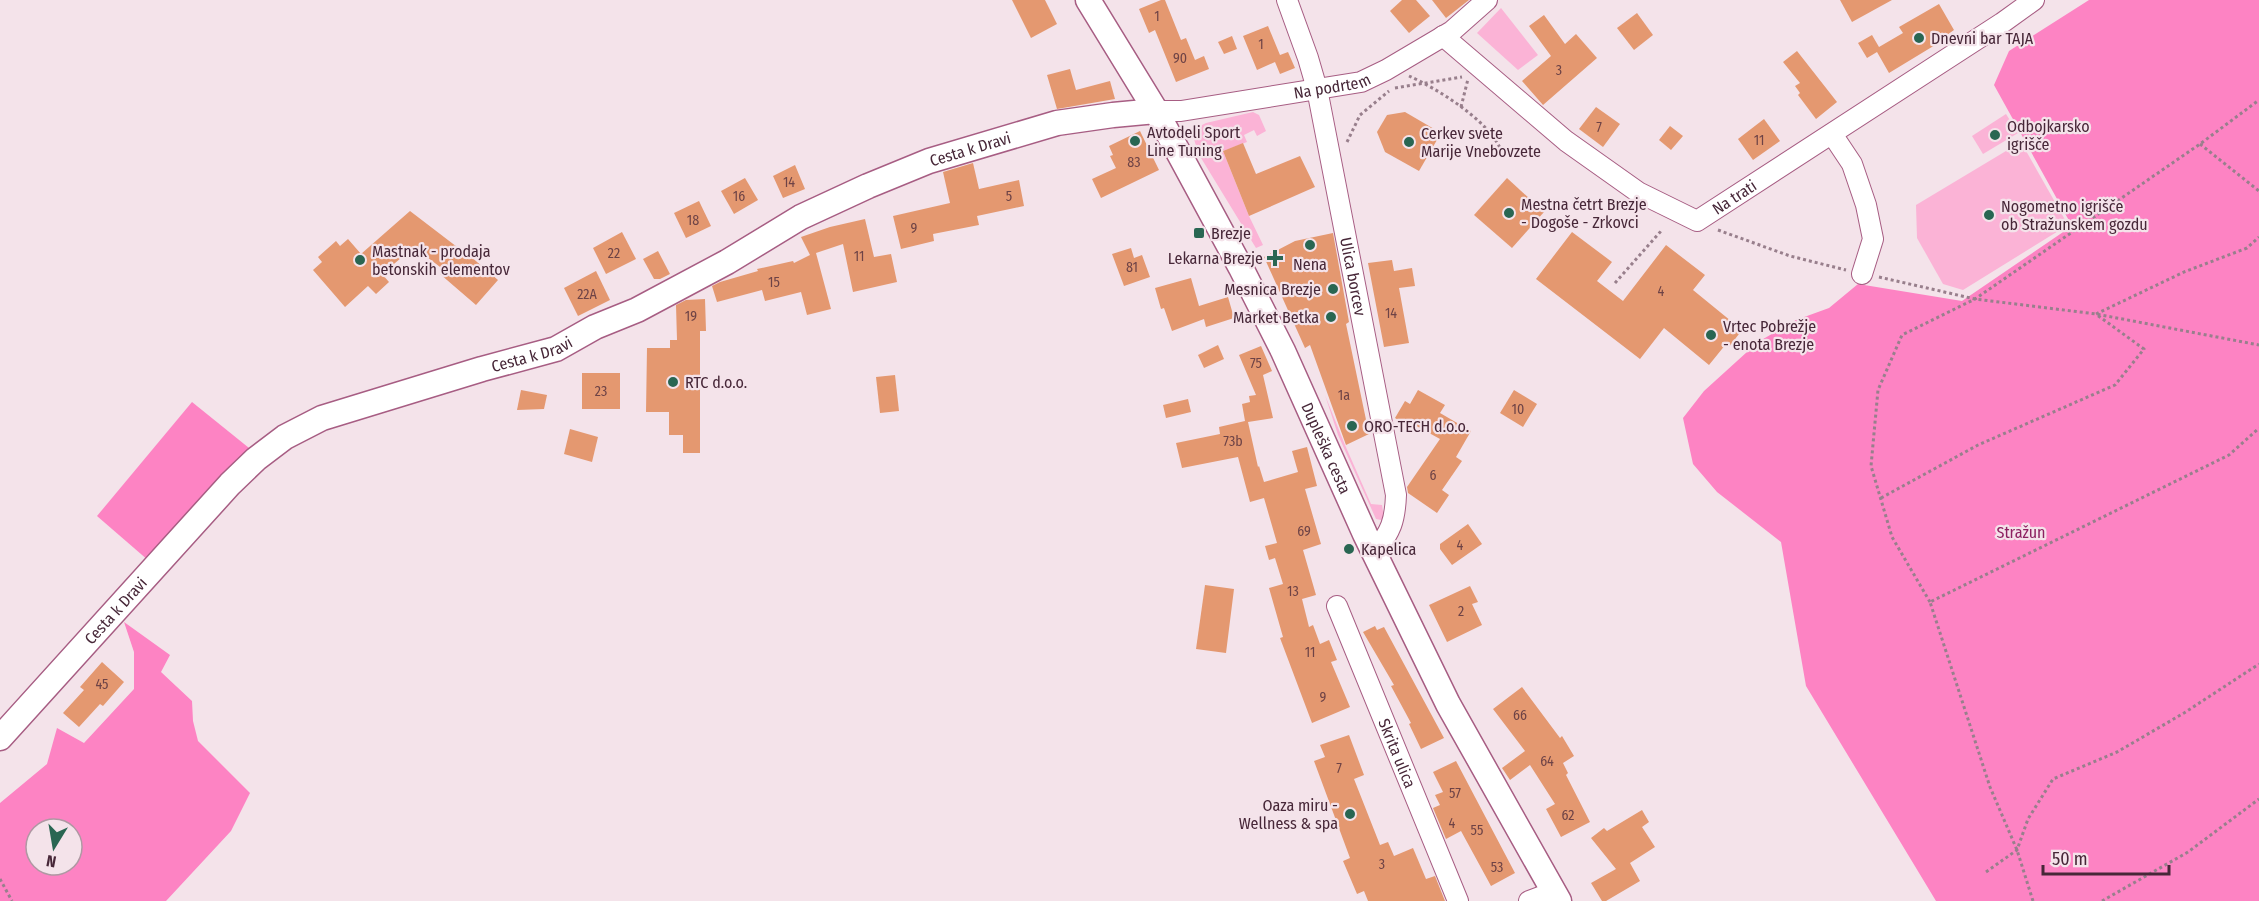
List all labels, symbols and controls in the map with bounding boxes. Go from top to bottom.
house number: 1 [1154,8,1160,25]
place label: Dnevni bar TAJA [1931,29,2034,48]
marker: Dnevni bar TAJA [1912,31,1926,45]
house number: 1 [1258,36,1264,53]
house number: 90 [1173,50,1187,67]
house number: 3 [1556,62,1562,79]
street label: Na podrtem [1292,70,1374,103]
place label: Odbojkarsko igrišče [2007,117,2090,154]
house number: 7 [1596,119,1602,136]
place label: Avtodeli Sport Line Tuning [1147,123,1241,160]
place label: Cerkev svete Marije Vnebovzete [1421,124,1541,161]
street label: Cesta k Dravi [927,128,1013,170]
marker: Odbojkarsko igrišče [1988,128,2002,142]
house number: 11 [1754,132,1764,149]
marker: Avtodeli Sport Line Tuning [1128,134,1142,148]
marker: Cerkev svete Marije Vnebovzete [1402,135,1416,149]
house number: 83 [1127,154,1141,171]
house number: 14 [783,174,795,191]
street label: Na trati [1709,176,1760,219]
house number: 16 [733,188,745,205]
house number: 5 [1006,188,1012,205]
place label: Mestna četrt Brezje - Dogoše - Zrkovci [1521,195,1647,232]
place label: Nogometno igrišče ob Stražunskem gozdu [2001,197,2148,234]
marker: Mestna četrt Brezje - Dogoše - Zrkovci [1502,206,1516,220]
marker: Nogometno igrišče ob Stražunskem gozdu [1982,208,1996,222]
house number: 18 [687,212,699,229]
house number: 9 [911,220,918,237]
place label: Brezje [1211,224,1251,243]
marker: Brezje [1192,226,1206,240]
street label: Ulica borcev [1336,236,1370,318]
marker: Nena [1303,238,1317,252]
place label: Mastnak - prodaja betonskih elementov [372,242,510,279]
house number: 22 [608,245,620,262]
house number: 11 [854,248,864,265]
place label: Lekarna Brezje [1168,249,1263,268]
marker: Lekarna Brezje [1268,251,1282,265]
marker: Mastnak - prodaja betonskih elementov [353,253,367,267]
place label: Nena [1293,255,1327,274]
house number: 81 [1126,259,1138,276]
house number: 15 [768,274,780,291]
place label: Mesnica Brezje [1224,280,1321,299]
marker: Mesnica Brezje [1326,282,1340,296]
house number: 4 [1658,283,1665,300]
house number: 22A [577,286,597,303]
house number: 14 [1385,305,1397,322]
house number: 19 [685,308,697,325]
place label: Market Betka [1233,308,1319,327]
marker: Market Betka [1324,310,1338,324]
place label: Vrtec Pobrežje - enota Brezje [1723,317,1816,354]
marker: Vrtec Pobrežje - enota Brezje [1704,328,1718,342]
street label: Cesta k Dravi [489,333,576,376]
house number: 75 [1250,355,1262,372]
place label: RTC d.o.o. [685,373,747,392]
marker: RTC d.o.o. [666,375,680,389]
house number: 23 [595,383,607,400]
house number: 1a [1338,387,1350,404]
street label: Dupleška cesta [1297,399,1355,497]
house number: 10 [1512,401,1524,418]
place label: ORO-TECH d.o.o. [1364,417,1469,436]
marker: ORO-TECH d.o.o. [1345,419,1359,433]
house number: 73b [1223,433,1243,450]
house number: 6 [1430,467,1437,484]
house number: 69 [1297,523,1311,540]
park label: Stražun [1996,523,2046,542]
house number: 4 [1457,537,1464,554]
place label: Kapelica [1361,540,1417,559]
marker: Kapelica [1342,542,1356,556]
street label: Cesta k Dravi [81,573,151,648]
house number: 13 [1287,583,1299,600]
house number: 2 [1458,603,1464,620]
house number: 11 [1305,644,1315,661]
house number: 45 [95,676,109,693]
house number: 9 [1320,689,1327,706]
house number: 66 [1513,707,1527,724]
street label: Skrita ulica [1374,716,1420,791]
house number: 64 [1540,753,1554,770]
house number: 7 [1336,760,1342,777]
house number: 57 [1449,785,1461,802]
place label: Oaza miru - Wellness & spa [1239,796,1338,833]
marker: Oaza miru - Wellness & spa [1343,807,1357,821]
house number: 62 [1562,807,1575,824]
house number: 4 [1449,815,1456,832]
north arrow [24,817,84,877]
house number: 55 [1471,822,1483,839]
scale bar [2043,838,2169,876]
text: 50 m [2052,848,2088,870]
text: N [45,851,58,871]
house number: 3 [1379,856,1385,873]
house number: 53 [1491,859,1503,876]

